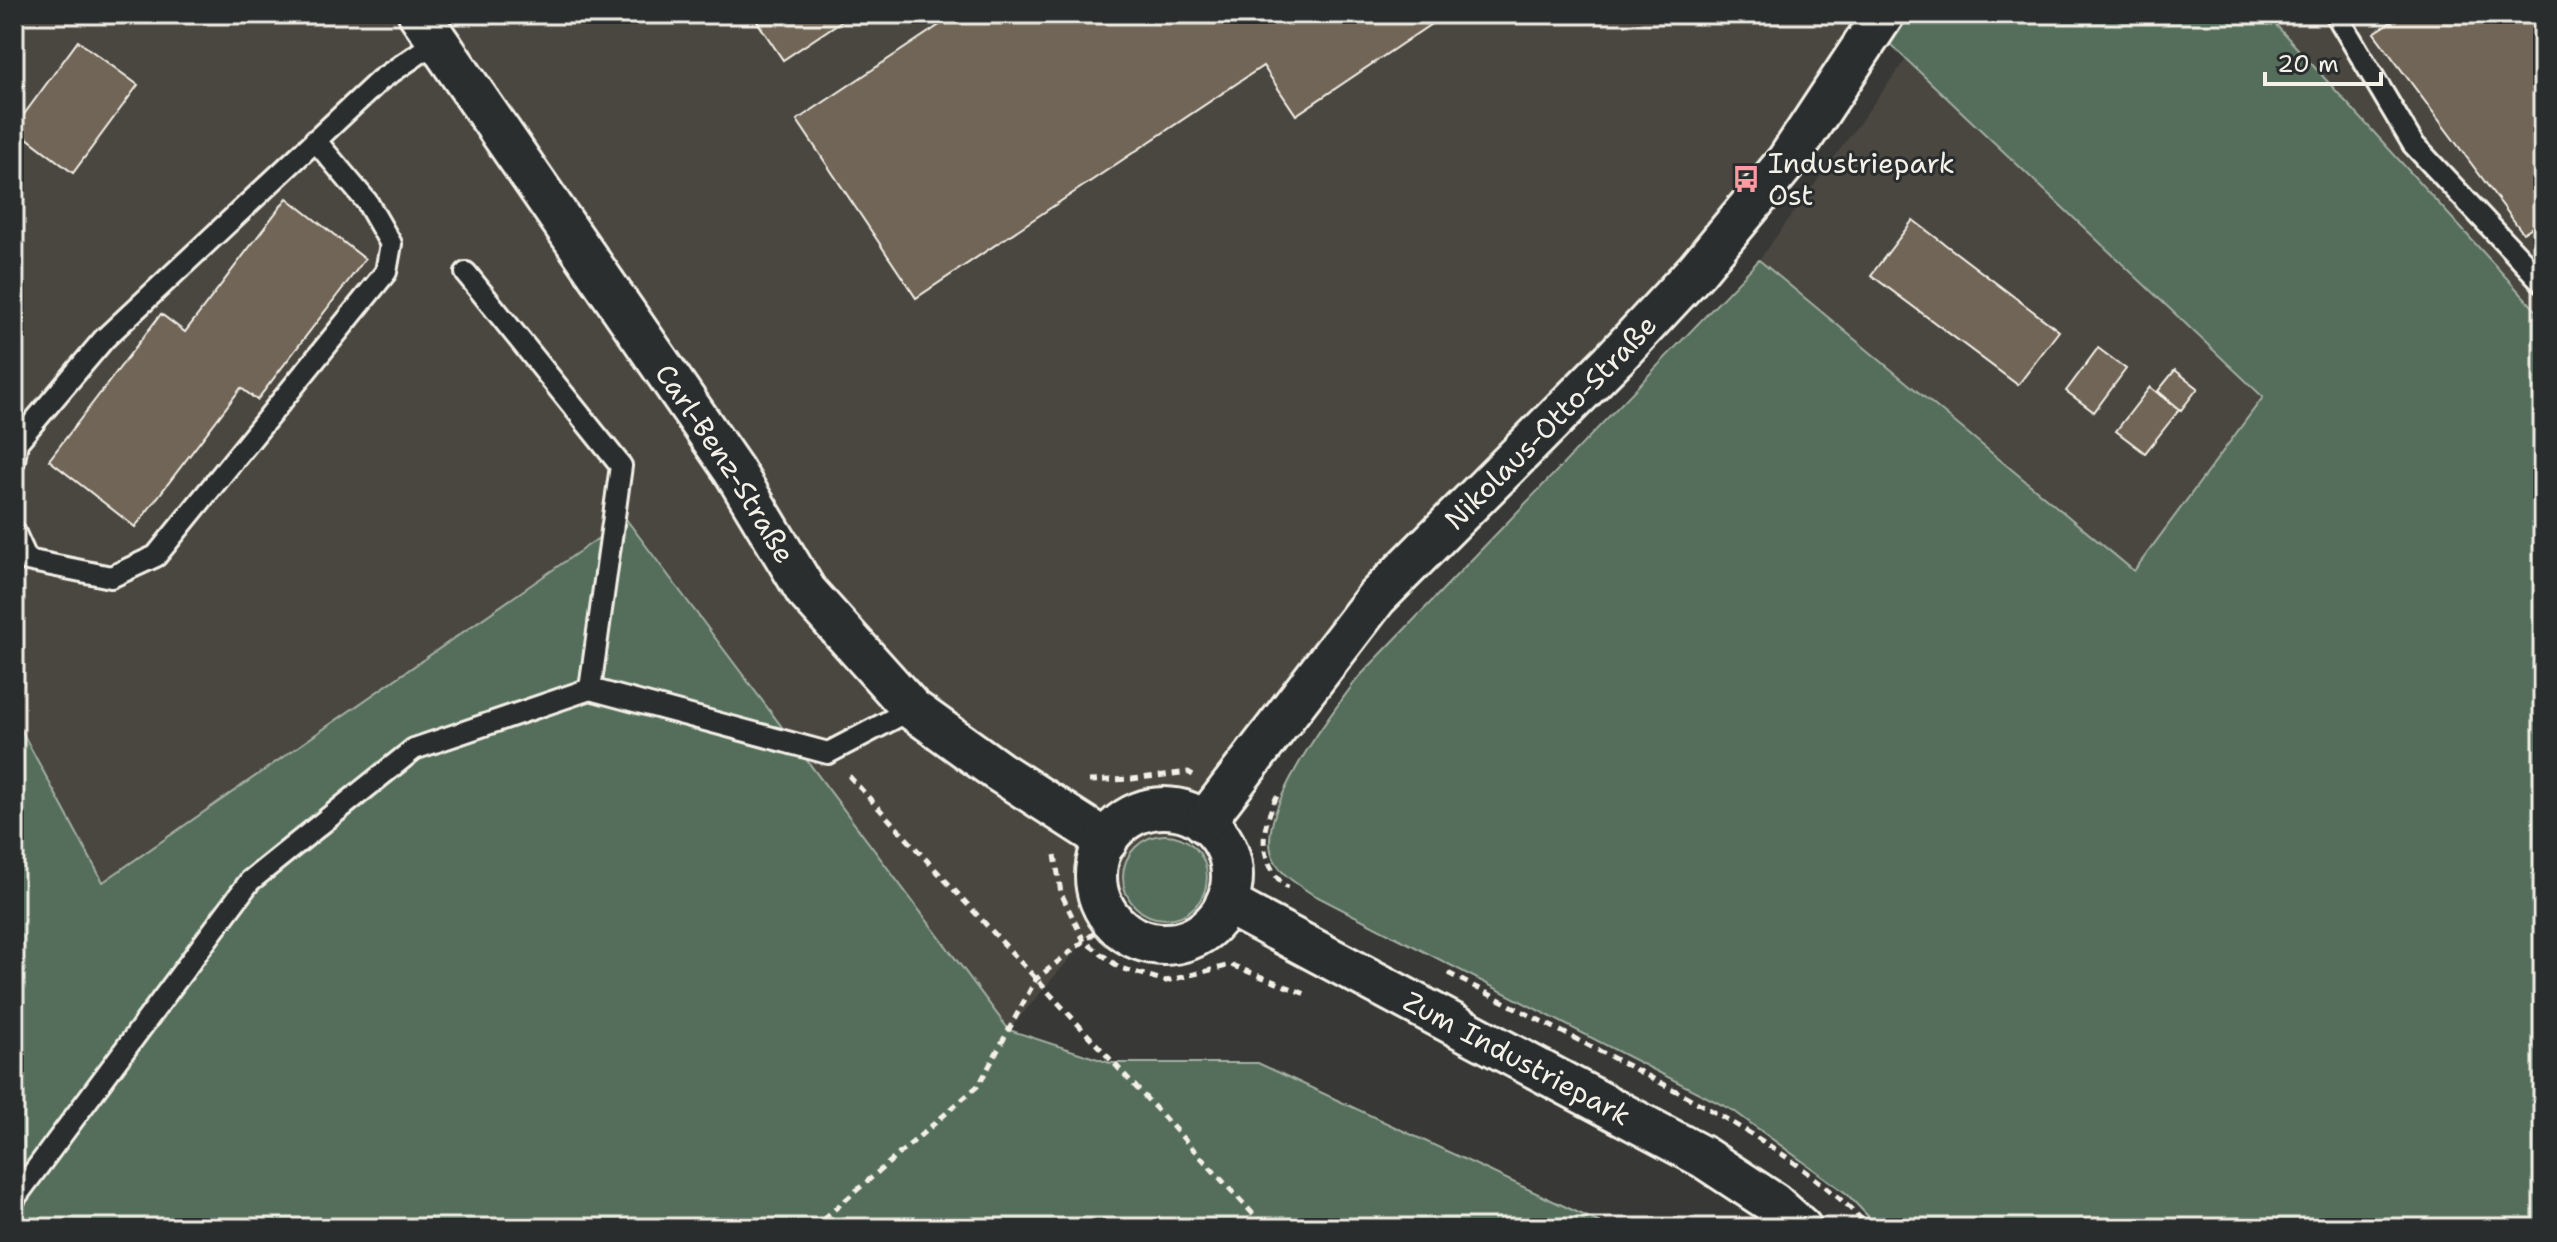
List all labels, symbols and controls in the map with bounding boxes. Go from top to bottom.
scale bar [2265,36,2381,86]
text: 20 m [2277,48,2339,80]
place label: Industriepark Ost [1768,144,1955,214]
bus stop icon: Industriepark Ost [1731,164,1761,194]
street label: Nikolaus-Otto-Straße [1436,306,1665,538]
street label: Carl-Benz-Straße [647,356,804,570]
street label: Zum Industriepark [1397,982,1638,1134]

